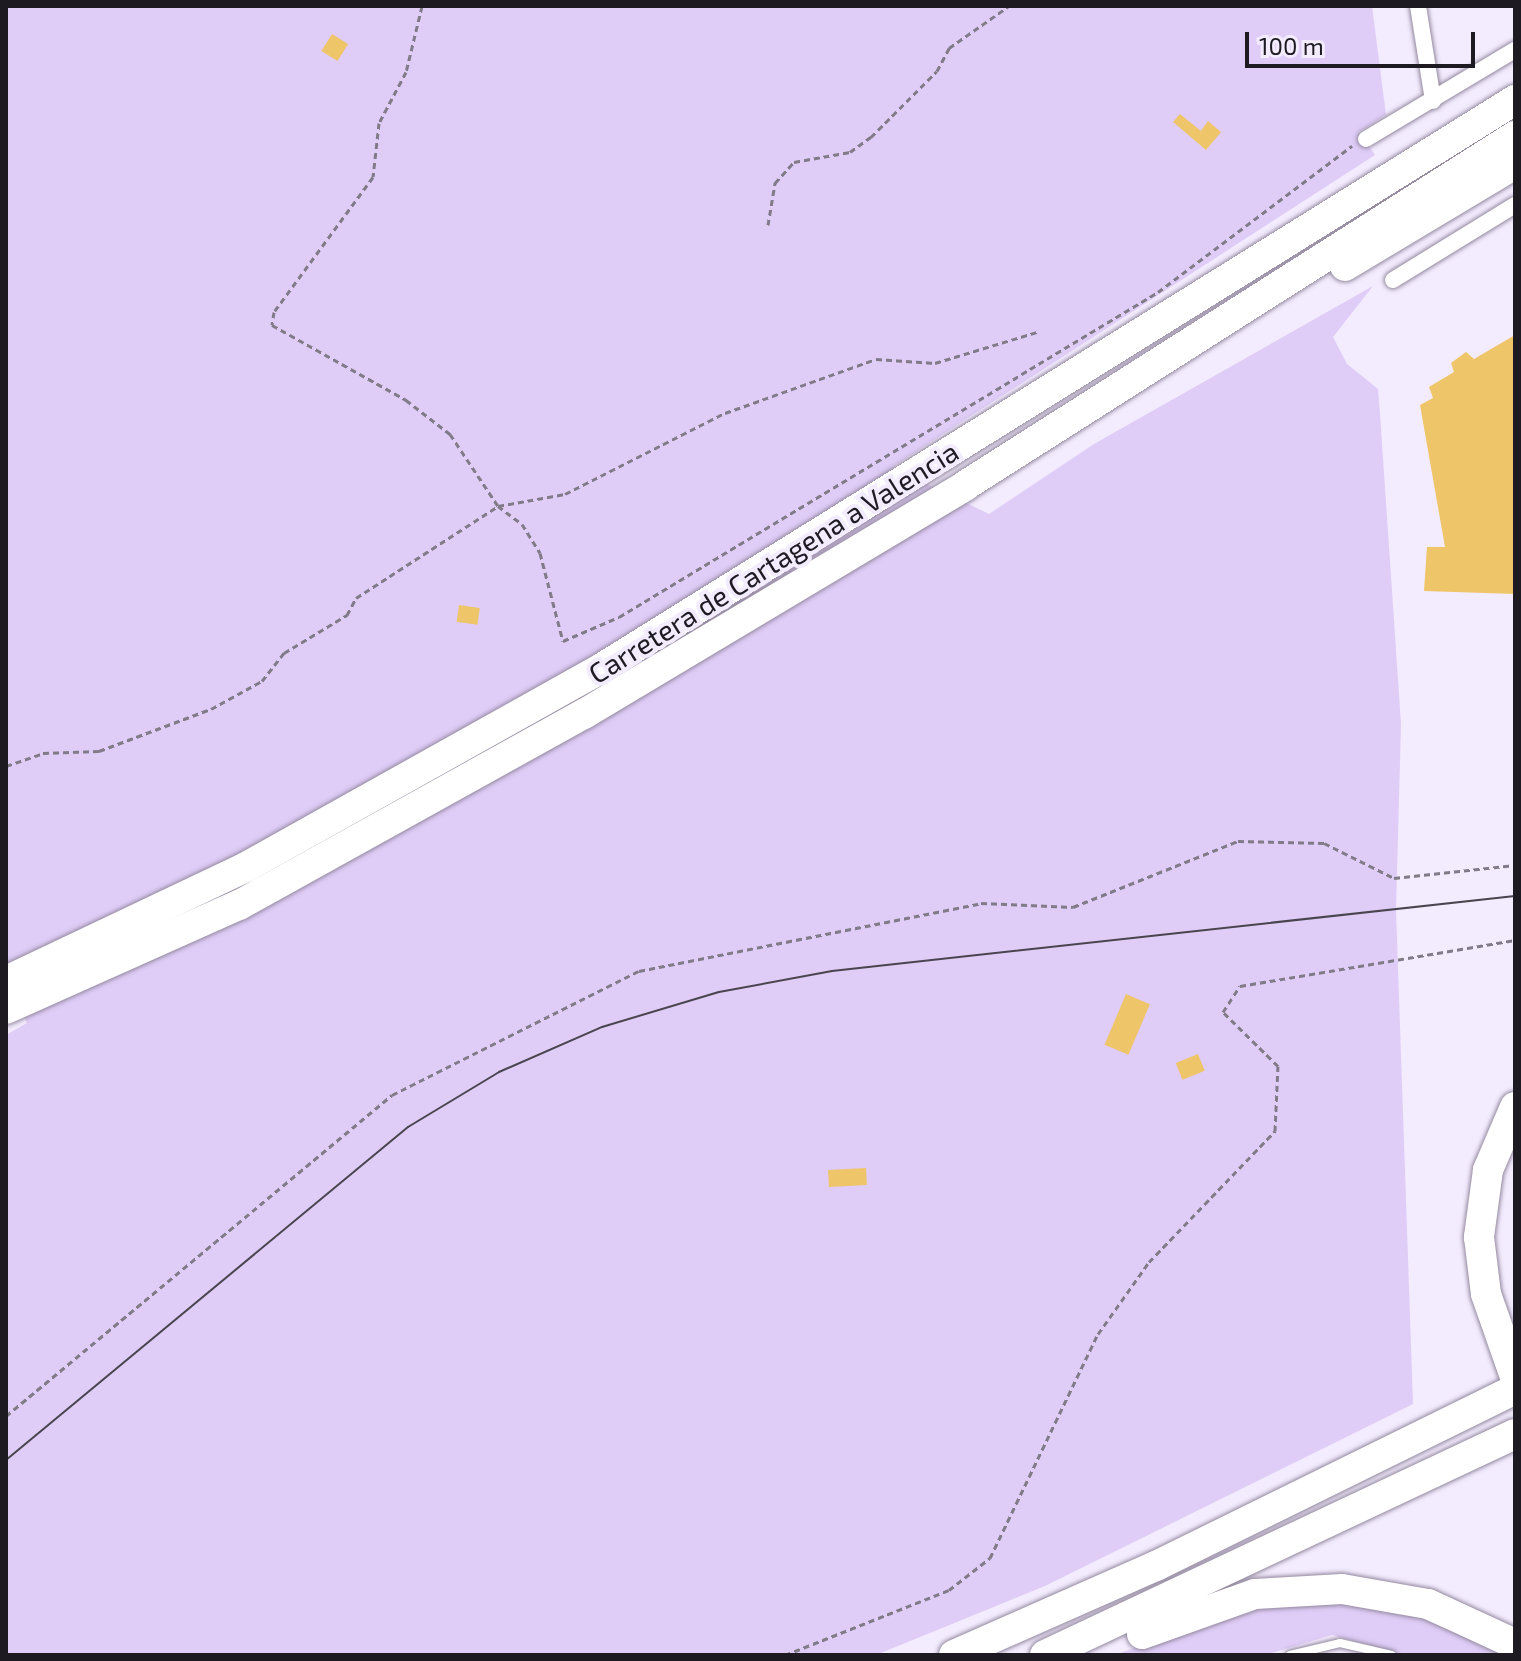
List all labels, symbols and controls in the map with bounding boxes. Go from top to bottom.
scale bar [1249,16,1479,66]
text: 100 m [1259,31,1324,60]
street label: Carretera de Cartagena a Valencia [582,434,964,690]

